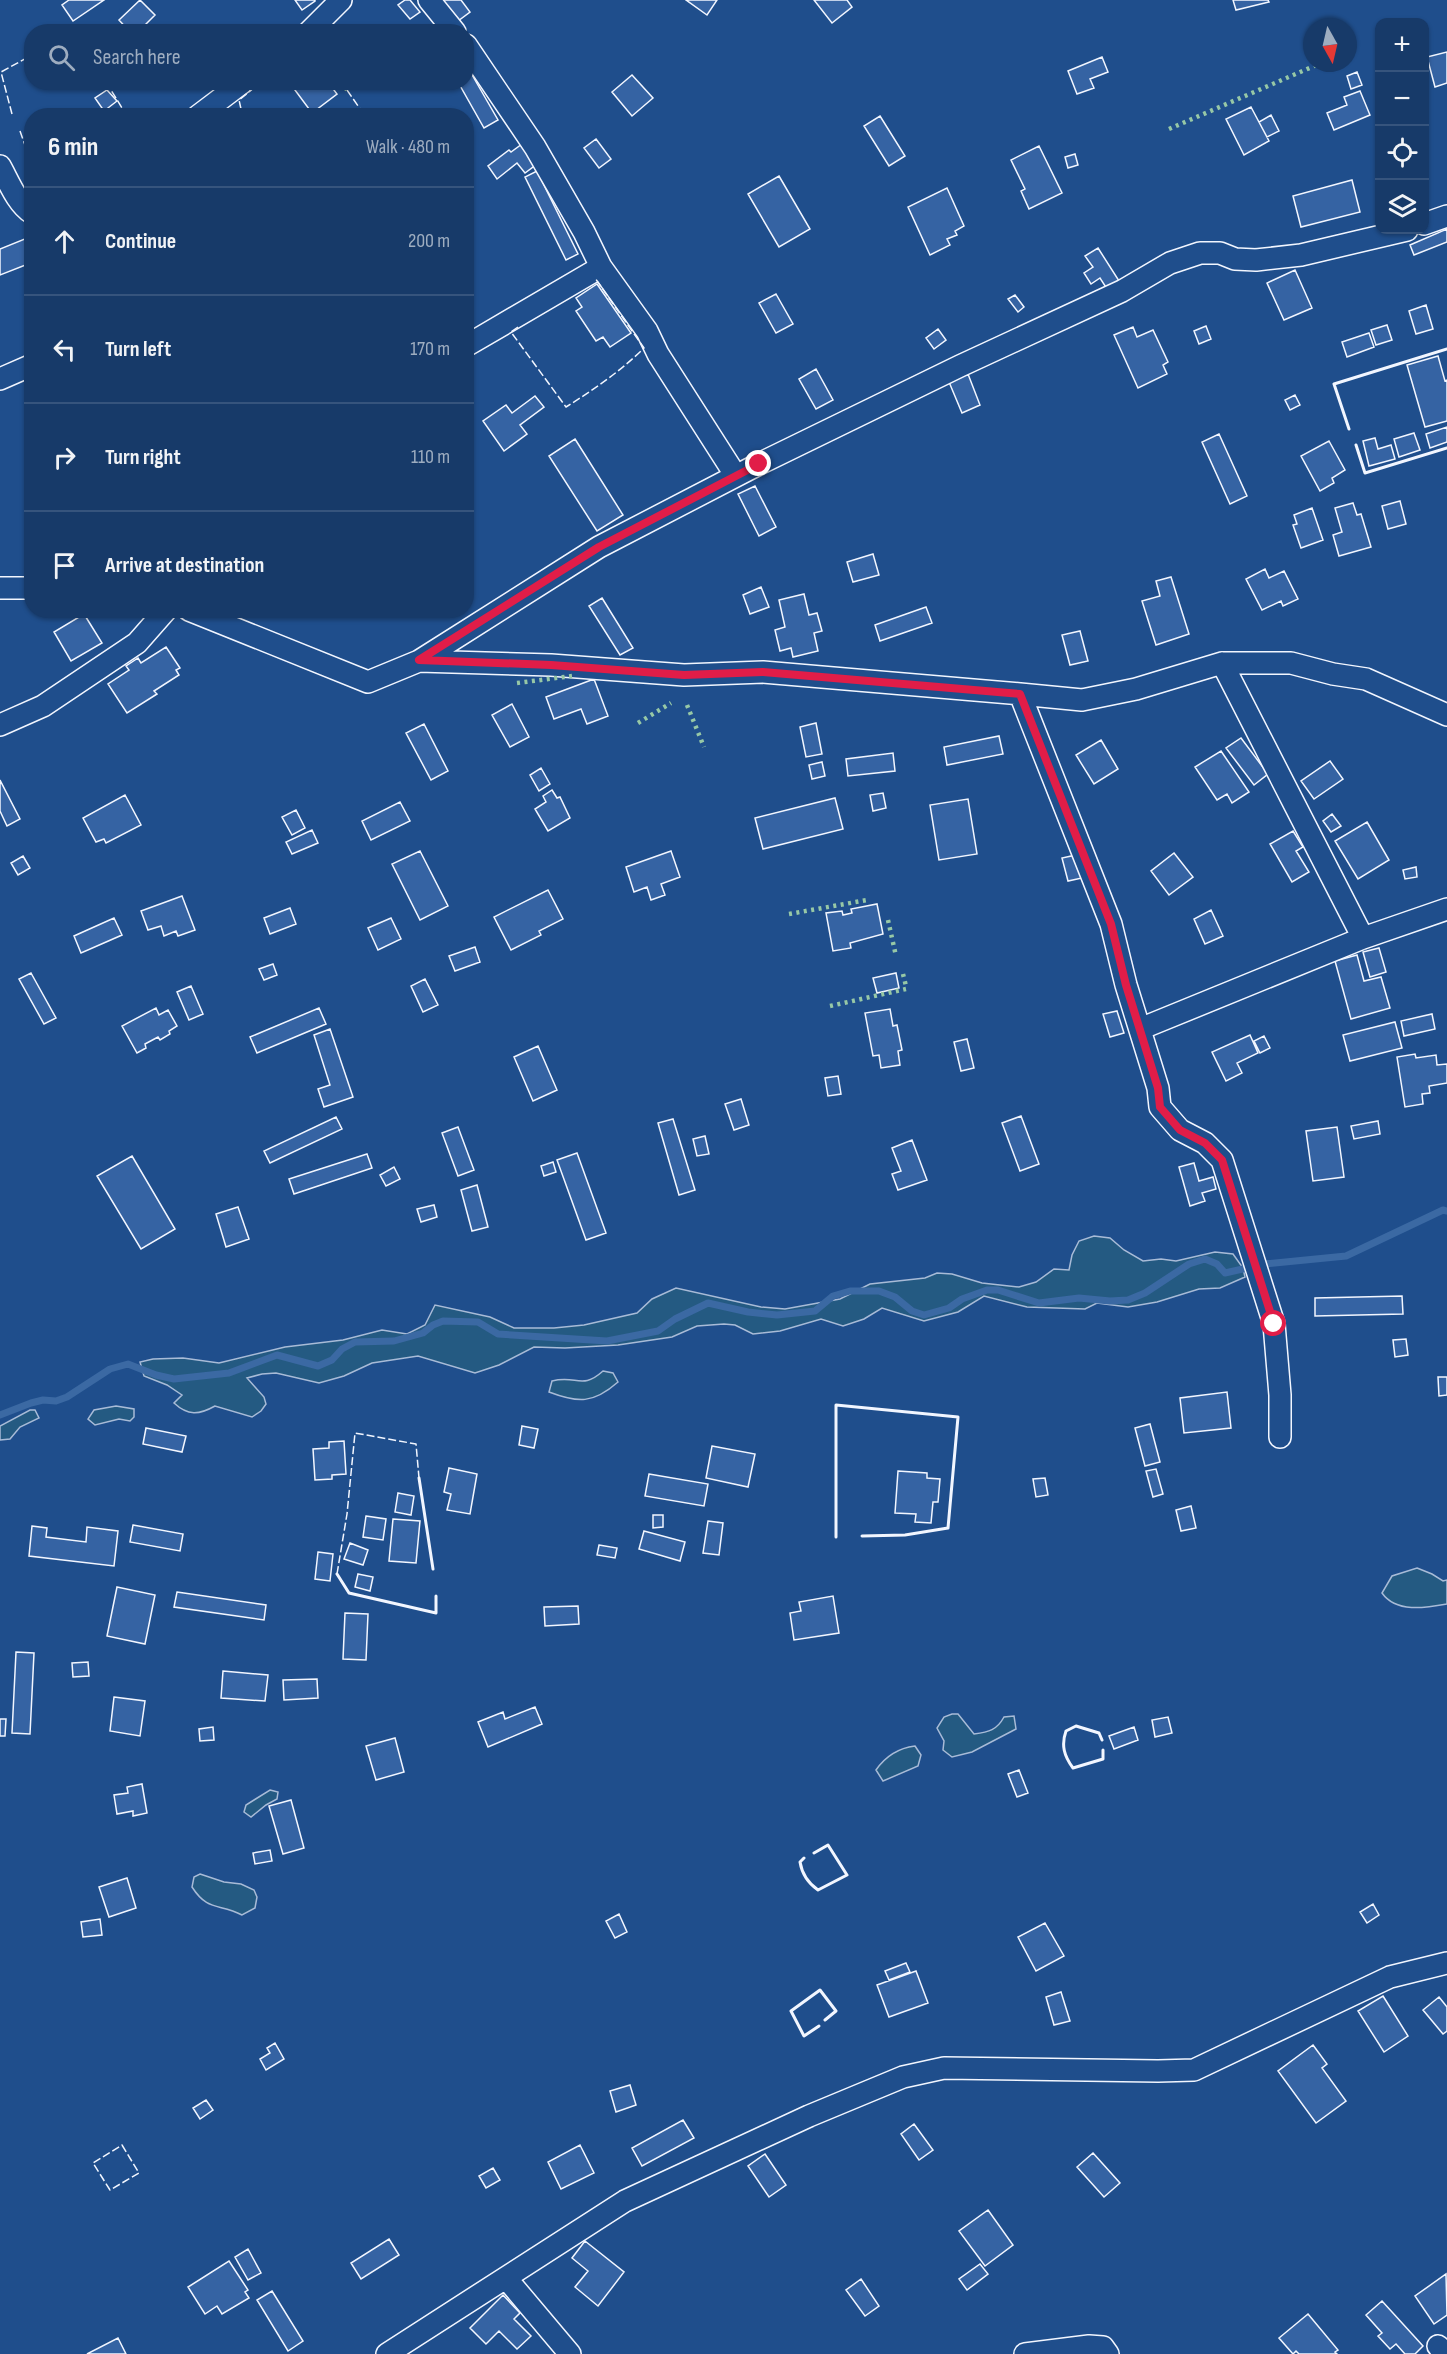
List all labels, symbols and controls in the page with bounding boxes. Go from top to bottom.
north arrow [1303,18,1357,72]
map controls [1375,18,1429,234]
button: + [1375,18,1429,72]
search box [24,24,474,90]
icon: search [45,41,78,74]
text: Search here [93,44,180,71]
button: − [1375,72,1429,126]
button: locate [1375,126,1429,180]
text: 6 min [48,132,98,163]
text: Walk · 480 m [366,135,450,159]
button: layers [1375,180,1429,234]
icon: ahead [48,225,81,258]
text: Continue [105,228,176,255]
text: 200 m [408,229,450,253]
icon: left [48,333,81,366]
text: Turn left [105,336,171,363]
text: 170 m [410,337,450,361]
icon: right [48,441,81,474]
text: Turn right [105,444,181,471]
text: 110 m [411,445,450,469]
route end [745,450,771,476]
icon: arrive [48,549,81,582]
text: Arrive at destination [105,552,264,579]
route start [1260,1310,1286,1336]

